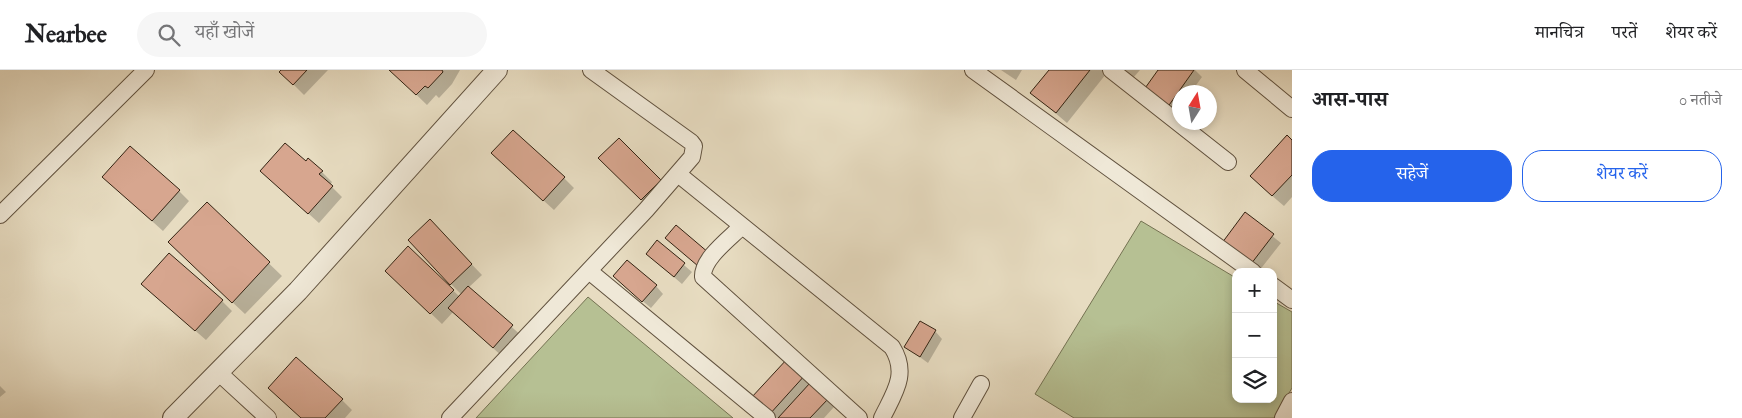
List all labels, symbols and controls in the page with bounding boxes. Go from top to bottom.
search box [137,12,487,57]
text: Nearbee [25,19,107,50]
text: यहाँ खोजें [195,20,254,44]
icon: search [155,21,183,49]
text: मानचित्र [1535,21,1584,44]
text: परतें [1612,21,1638,44]
text: शेयर करें [1666,21,1717,44]
north arrow [1172,85,1217,130]
text: आस-पास [1312,86,1388,113]
text: 0 नतीजे [1679,90,1722,110]
button: सहेजें [1312,150,1512,202]
button: शेयर करें [1522,150,1722,202]
map controls [1232,268,1277,403]
button: + [1232,268,1277,313]
button: − [1232,313,1277,358]
button: layers [1232,358,1277,403]

